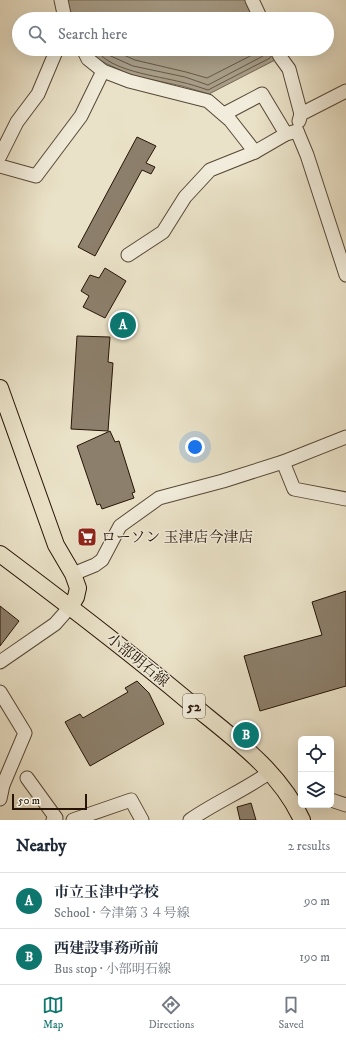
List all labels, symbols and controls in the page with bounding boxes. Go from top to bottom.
search box [12,12,334,56]
icon: search [26,23,48,45]
text: Search here [58,25,127,44]
pin: A [110,310,136,340]
your location [185,437,205,457]
supermarket icon: ローソン 玉津店今津店 [76,526,98,548]
place label: ローソン 玉津店今津店 [101,528,254,547]
street label: 小部明石線 [103,629,173,691]
road number: 52 [183,694,205,718]
pin: B [233,720,259,750]
map controls [298,736,334,808]
button: locate [298,736,334,772]
button: layers [298,772,334,808]
scale bar [12,792,87,811]
text: 50 m [18,794,40,808]
text: Nearby [16,835,66,857]
text: 2 results [288,838,330,854]
text: 市立玉津中学校 [54,883,159,902]
text: A [25,893,33,909]
text: 90 m [304,893,330,909]
text: School · 今津第３４号線 [54,905,189,921]
text: 西建設事務所前 [54,939,159,958]
text: B [25,949,33,965]
text: 190 m [299,949,330,965]
text: Bus stop · 小部明石線 [54,961,171,977]
tab: Map [42,994,64,1032]
tab: Directions [149,994,194,1032]
tab: Saved [279,994,304,1032]

